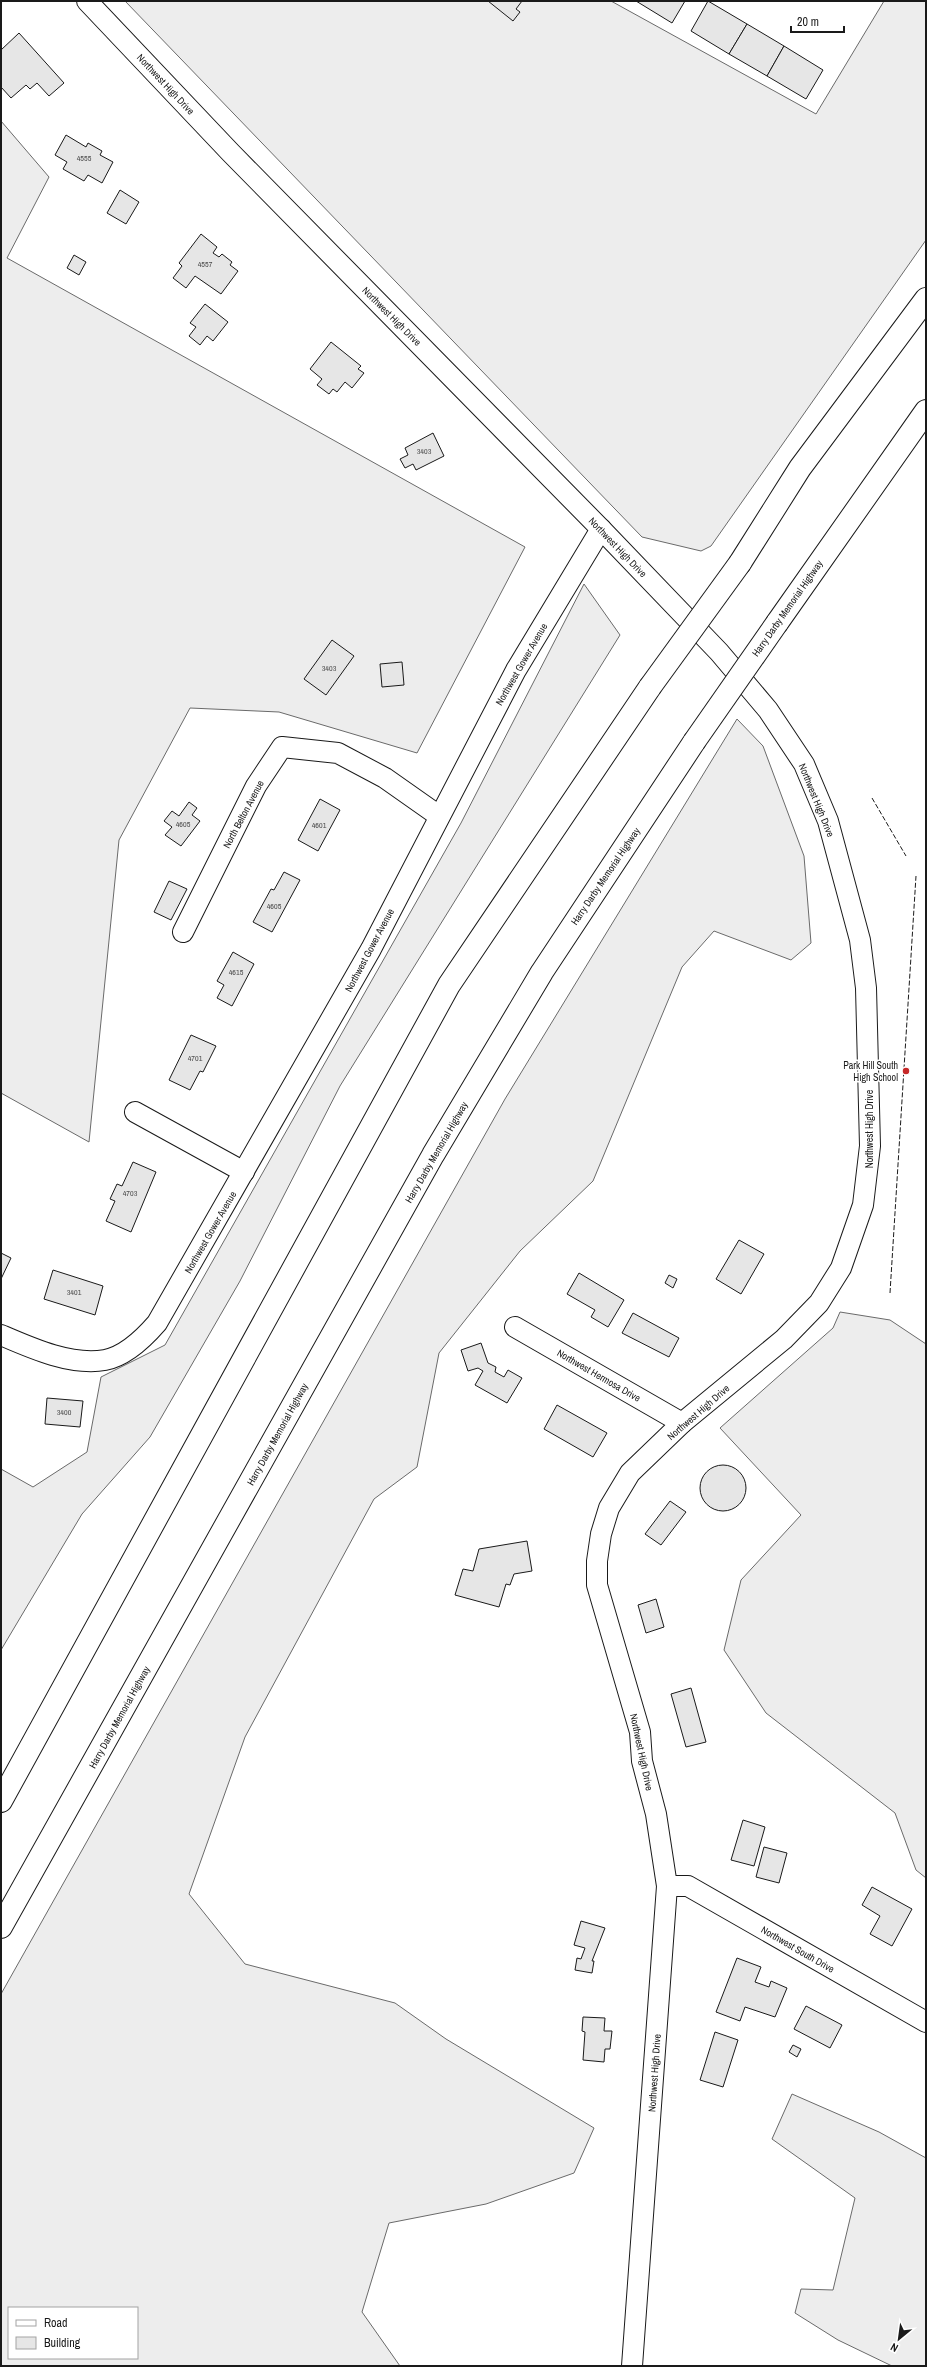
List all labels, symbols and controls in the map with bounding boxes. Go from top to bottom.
scale bar [791,8,844,34]
text: 20 m [797,14,819,30]
street label: Northwest High Drive [134,51,197,118]
house number: 4555 [77,153,92,163]
house number: 4557 [198,259,213,269]
street label: Northwest High Drive [359,284,424,349]
house number: 3403 [417,446,432,456]
street label: Northwest High Drive [586,515,650,580]
street label: Harry Darby Memorial Highway [749,557,826,659]
street label: Northwest Gower Avenue [493,620,550,708]
house number: 3403 [322,663,337,673]
street label: Northwest High Drive [796,761,837,839]
street label: North Belton Avenue [220,778,267,850]
house number: 4605 [176,819,191,829]
house number: 4601 [312,820,327,830]
street label: Harry Darby Memorial Highway [568,824,643,928]
house number: 4605 [267,901,282,911]
street label: Northwest Gower Avenue [342,906,397,994]
house number: 4615 [229,967,244,977]
house number: 4701 [188,1053,203,1063]
place label: Park Hill South High School [843,1059,898,1084]
marker: Park Hill South High School [901,1066,911,1076]
street label: Northwest High Drive [863,1089,876,1168]
street label: Harry Darby Memorial Highway [402,1099,471,1205]
house number: 4703 [123,1188,138,1198]
street label: Northwest Gower Avenue [182,1188,239,1276]
house number: 3401 [67,1287,82,1297]
street label: Northwest Hermosa Drive [555,1346,643,1405]
street label: Harry Darby Memorial Highway [244,1380,311,1488]
street label: Northwest High Drive [664,1381,732,1443]
house number: 3400 [57,1407,72,1417]
street label: Harry Darby Memorial Highway [86,1663,153,1771]
street label: Northwest High Drive [627,1712,656,1792]
street label: Northwest South Drive [759,1923,837,1976]
street label: Northwest High Drive [645,2033,664,2113]
legend [8,2307,138,2359]
text: Road [44,2315,68,2331]
north arrow [879,2319,919,2359]
text: Building [44,2335,81,2351]
text: N [888,2340,900,2355]

